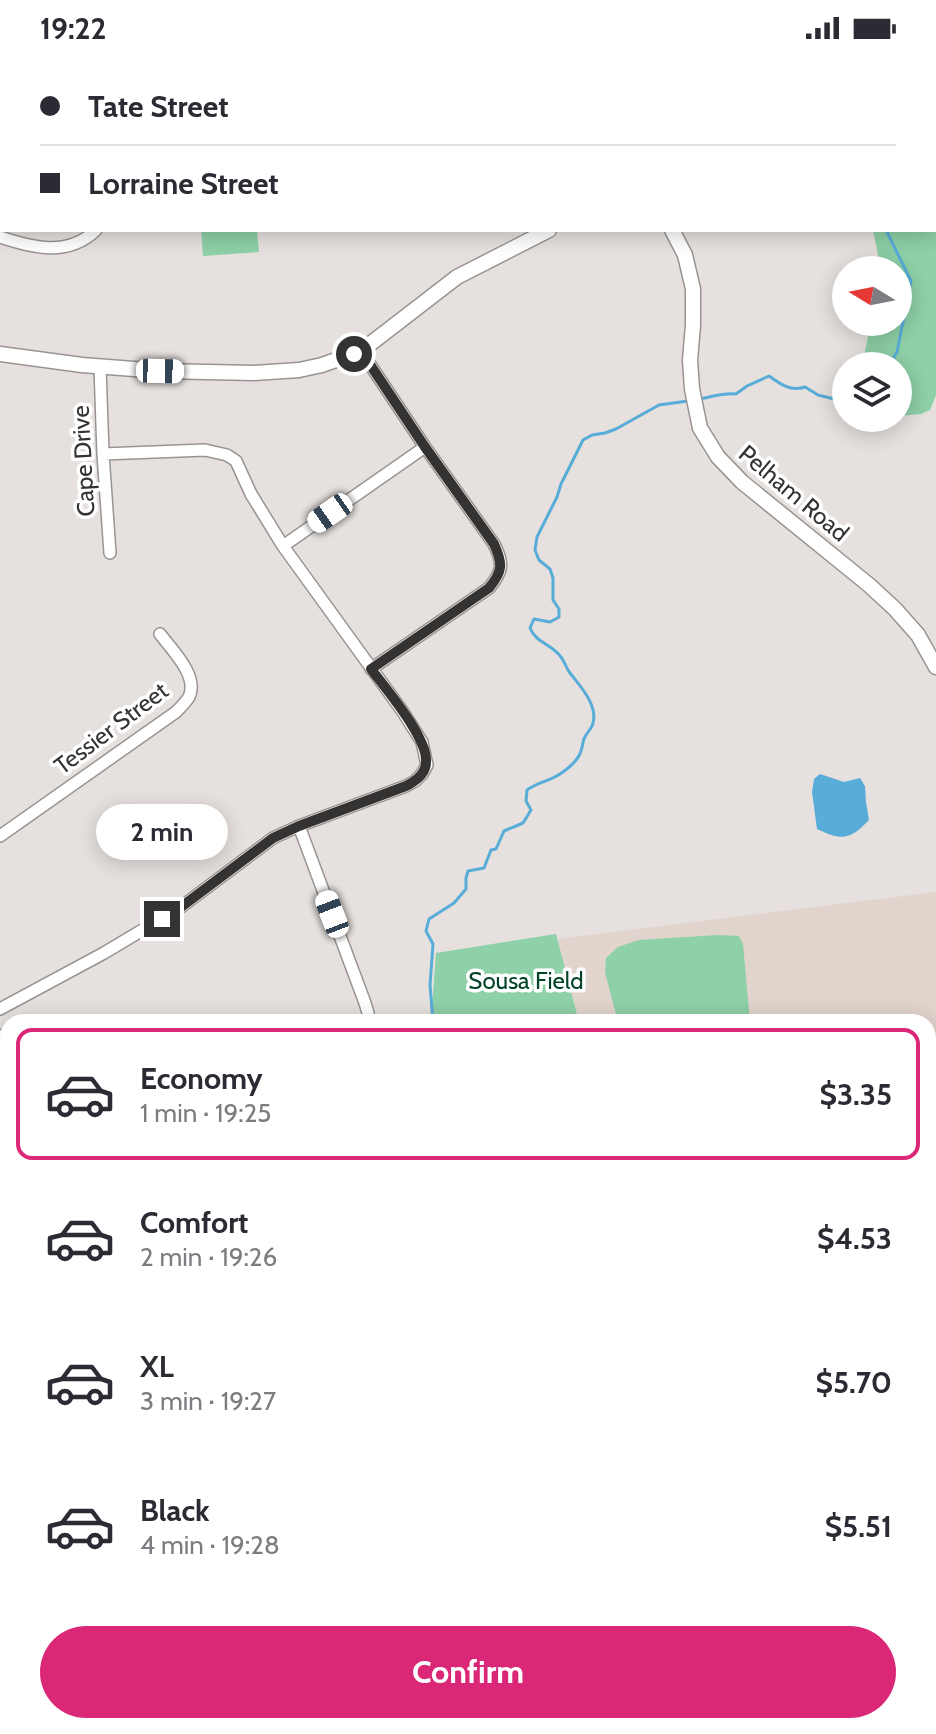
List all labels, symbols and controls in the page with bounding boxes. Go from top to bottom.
text: 19:22 [40,10,106,47]
text: Tate Street [88,88,228,125]
text: Lorraine Street [88,165,279,202]
north arrow [832,256,912,336]
map controls [832,256,912,432]
route start [336,336,372,372]
button: layers [832,352,912,432]
car [136,359,184,383]
street label: Cape Drive [66,405,100,517]
street label: Pelham Road [733,439,855,547]
car [303,489,357,537]
street label: Tessier Street [48,676,174,780]
callout: 2 min [96,803,228,859]
text: 2 min [131,816,193,848]
car [312,887,352,941]
route end [144,901,180,937]
park label: Sousa Field [468,966,584,995]
icon: car [44,1058,116,1130]
text: Economy [140,1060,263,1097]
text: $3.35 [819,1076,892,1113]
text: 1 min · 19:25 [140,1097,271,1129]
icon: car [44,1202,116,1274]
text: Comfort [140,1204,248,1241]
text: $4.53 [817,1220,892,1257]
text: 2 min · 19:26 [140,1241,277,1273]
icon: car [44,1346,116,1418]
text: XL [140,1348,174,1385]
text: $5.70 [816,1364,892,1401]
text: 3 min · 19:27 [140,1385,276,1417]
icon: car [44,1490,116,1562]
text: Black [140,1492,210,1529]
text: $5.51 [825,1508,892,1545]
text: 4 min · 19:28 [140,1529,280,1561]
button: Confirm [40,1626,896,1718]

